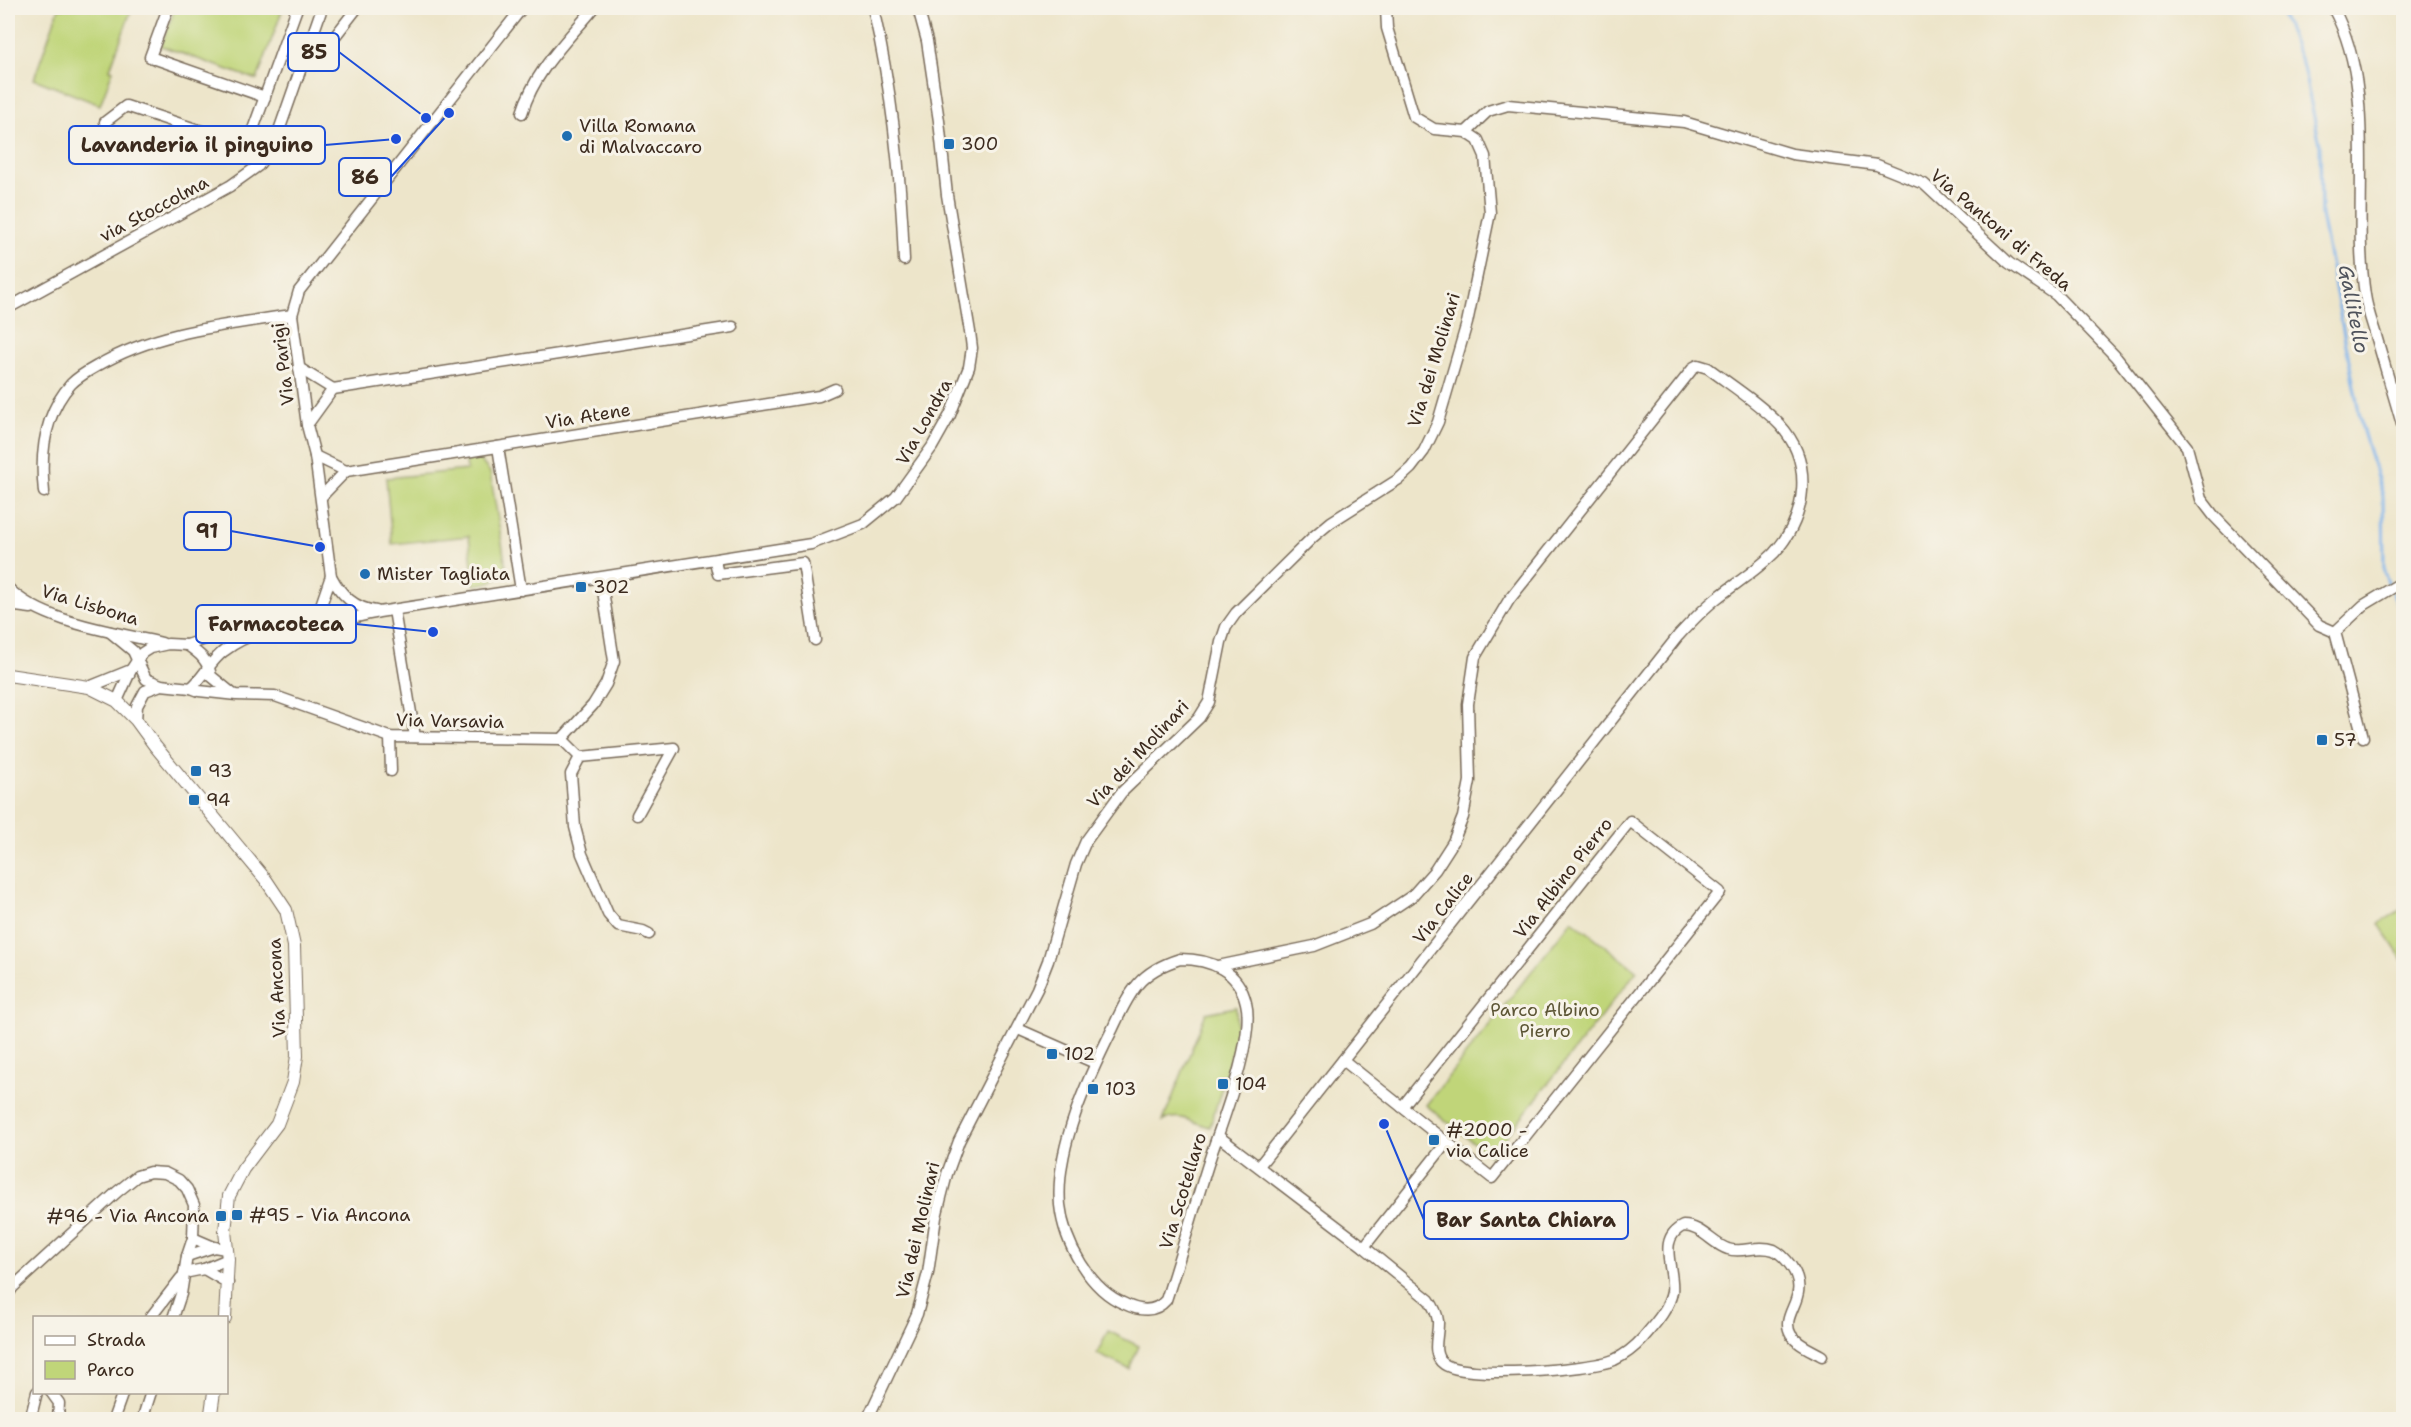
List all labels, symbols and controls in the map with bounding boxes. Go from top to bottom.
callout: 85 [288,33,339,71]
text: 85 [301,39,327,65]
place label: Villa Romana di Malvaccaro [579,114,702,159]
callout: Lavanderia il pinguino [69,126,325,164]
marker: Villa Romana di Malvaccaro [560,129,574,143]
text: Lavanderia il pinguino [81,132,313,158]
place label: 300 [961,132,998,156]
marker: 300 [942,137,956,151]
callout: 86 [339,158,391,196]
text: 86 [351,164,379,190]
street label: Via Pantoni di Freda [1925,164,2077,296]
street label: via Stoccolma [95,170,213,248]
water label: Gallitello [2333,262,2375,356]
street label: Via dei Molinari [1402,290,1466,430]
street label: Via Parigi [266,321,300,407]
street label: Via Londra [890,374,958,470]
street label: Via Atene [544,397,632,435]
callout: 91 [184,512,231,550]
text: 91 [196,518,218,544]
place label: Mister Tagliata [377,562,510,586]
marker: Mister Tagliata [358,567,372,581]
place label: 302 [593,575,629,599]
street label: Via Lisbona [38,579,142,631]
marker: 302 [574,580,588,594]
callout: Farmacoteca [196,605,356,643]
text: Farmacoteca [208,611,344,637]
street label: Via dei Molinari [1082,695,1194,813]
street label: Via Varsavia [396,708,504,734]
place label: 57 [2334,728,2357,752]
marker: 57 [2315,733,2329,747]
place label: 93 [208,759,232,783]
marker: 93 [189,764,203,778]
place label: 94 [206,788,230,812]
marker: 94 [187,793,201,807]
street label: Via Albino Pierro [1508,812,1618,944]
street label: Via Calice [1407,867,1479,949]
street label: Via Ancona [262,937,292,1039]
park label: Parco Albino Pierro [1490,998,1600,1043]
place label: 102 [1064,1042,1095,1066]
marker: 102 [1045,1047,1059,1061]
place label: 104 [1235,1072,1267,1096]
place label: 103 [1105,1077,1136,1101]
marker: 104 [1216,1077,1230,1091]
marker: 103 [1086,1082,1100,1096]
place label: #2000 - via Calice [1446,1118,1529,1163]
street label: Via Scotellaro [1154,1130,1212,1252]
marker: #2000 - via Calice [1427,1133,1441,1147]
street label: Via dei Molinari [891,1159,945,1301]
callout: Bar Santa Chiara [1424,1201,1628,1239]
place label: #95 - Via Ancona [249,1203,410,1227]
place label: #96 - Via Ancona [46,1204,209,1228]
text: Bar Santa Chiara [1436,1207,1616,1233]
marker: #95 - Via Ancona [230,1208,244,1222]
marker: #96 - Via Ancona [214,1209,228,1223]
legend [33,1316,228,1394]
text: Strada [87,1328,146,1352]
text: Parco [87,1358,135,1382]

